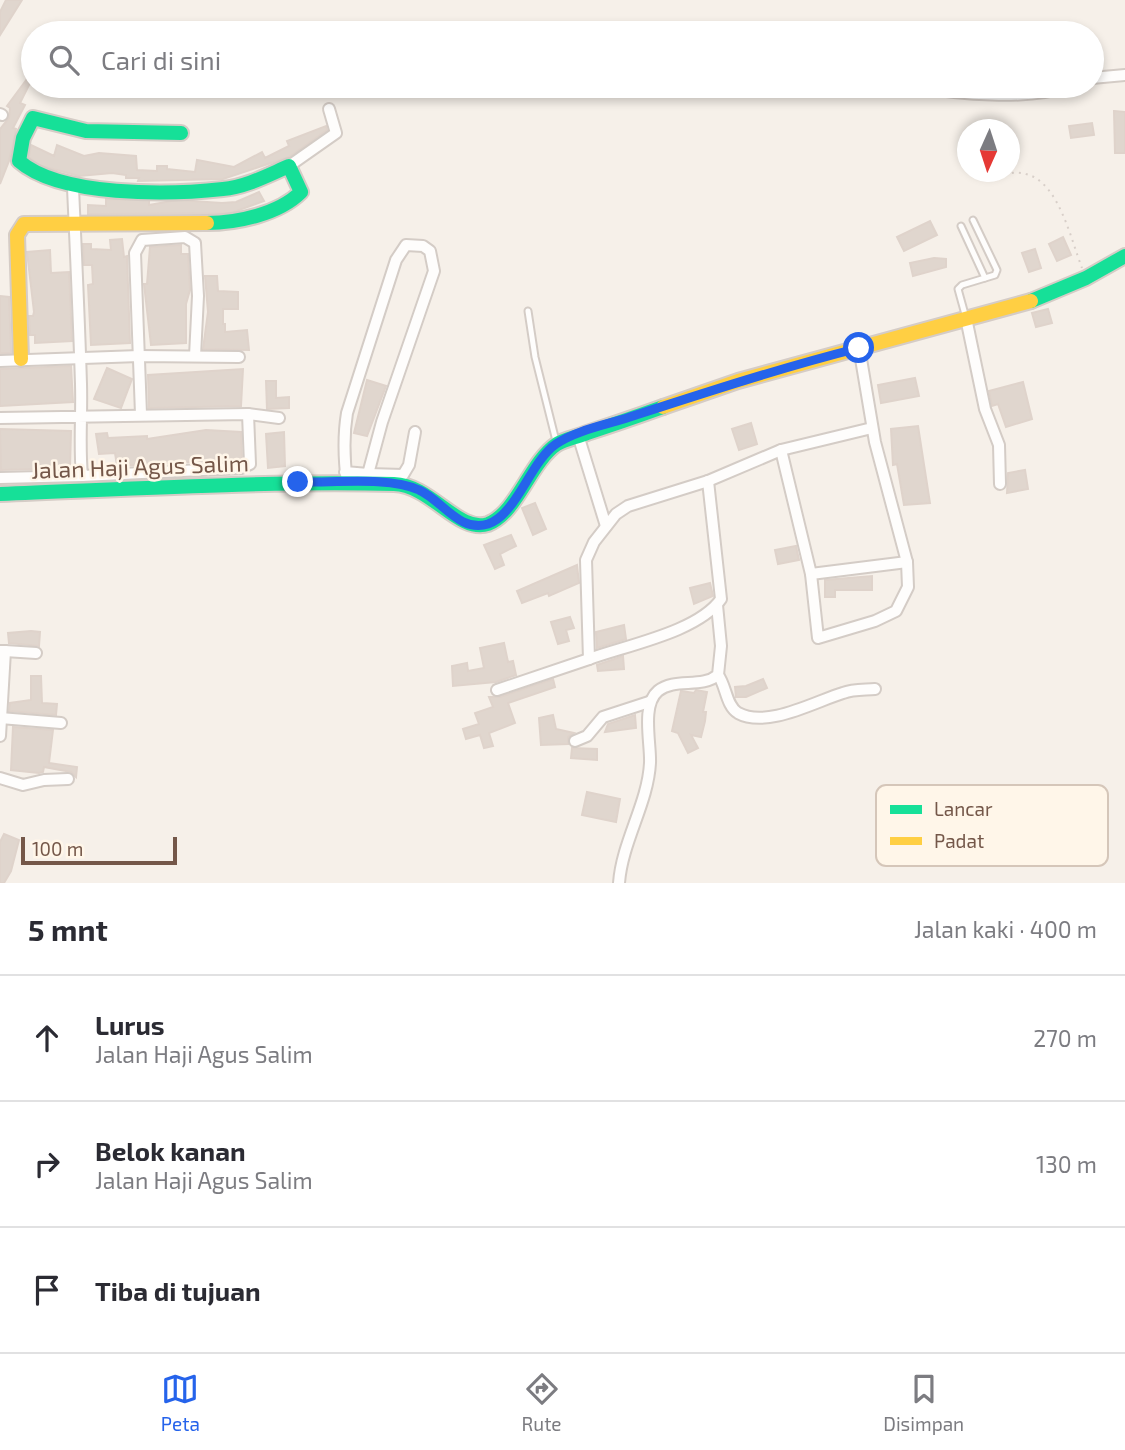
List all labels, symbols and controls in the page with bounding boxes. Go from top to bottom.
search box [21,21,1104,98]
icon: search [45,41,83,79]
text: Cari di sini [101,44,221,75]
north arrow [957,119,1020,182]
route start [843,332,874,363]
street label: Jalan Haji Agus Salim [31,448,249,484]
route end [282,466,313,497]
legend [876,785,1108,866]
text: Lancar [934,797,993,820]
text: Padat [934,829,984,852]
scale bar [21,834,177,866]
text: 100 m [32,837,83,860]
text: 5 mnt [28,911,108,947]
text: Jalan kaki · 400 m [914,915,1097,943]
text: Lurus [95,1009,165,1040]
icon: ahead [28,1019,66,1057]
text: 270 m [1033,1024,1097,1052]
text: Jalan Haji Agus Salim [95,1040,313,1068]
text: Belok kanan [95,1135,246,1166]
icon: right [28,1145,66,1183]
text: 130 m [1036,1150,1097,1178]
text: Jalan Haji Agus Salim [95,1166,313,1194]
icon: arrive [28,1271,66,1309]
text: Tiba di tujuan [95,1275,261,1306]
tab: Peta [161,1370,200,1435]
tab: Rute [522,1370,562,1435]
tab: Disimpan [883,1370,964,1435]

